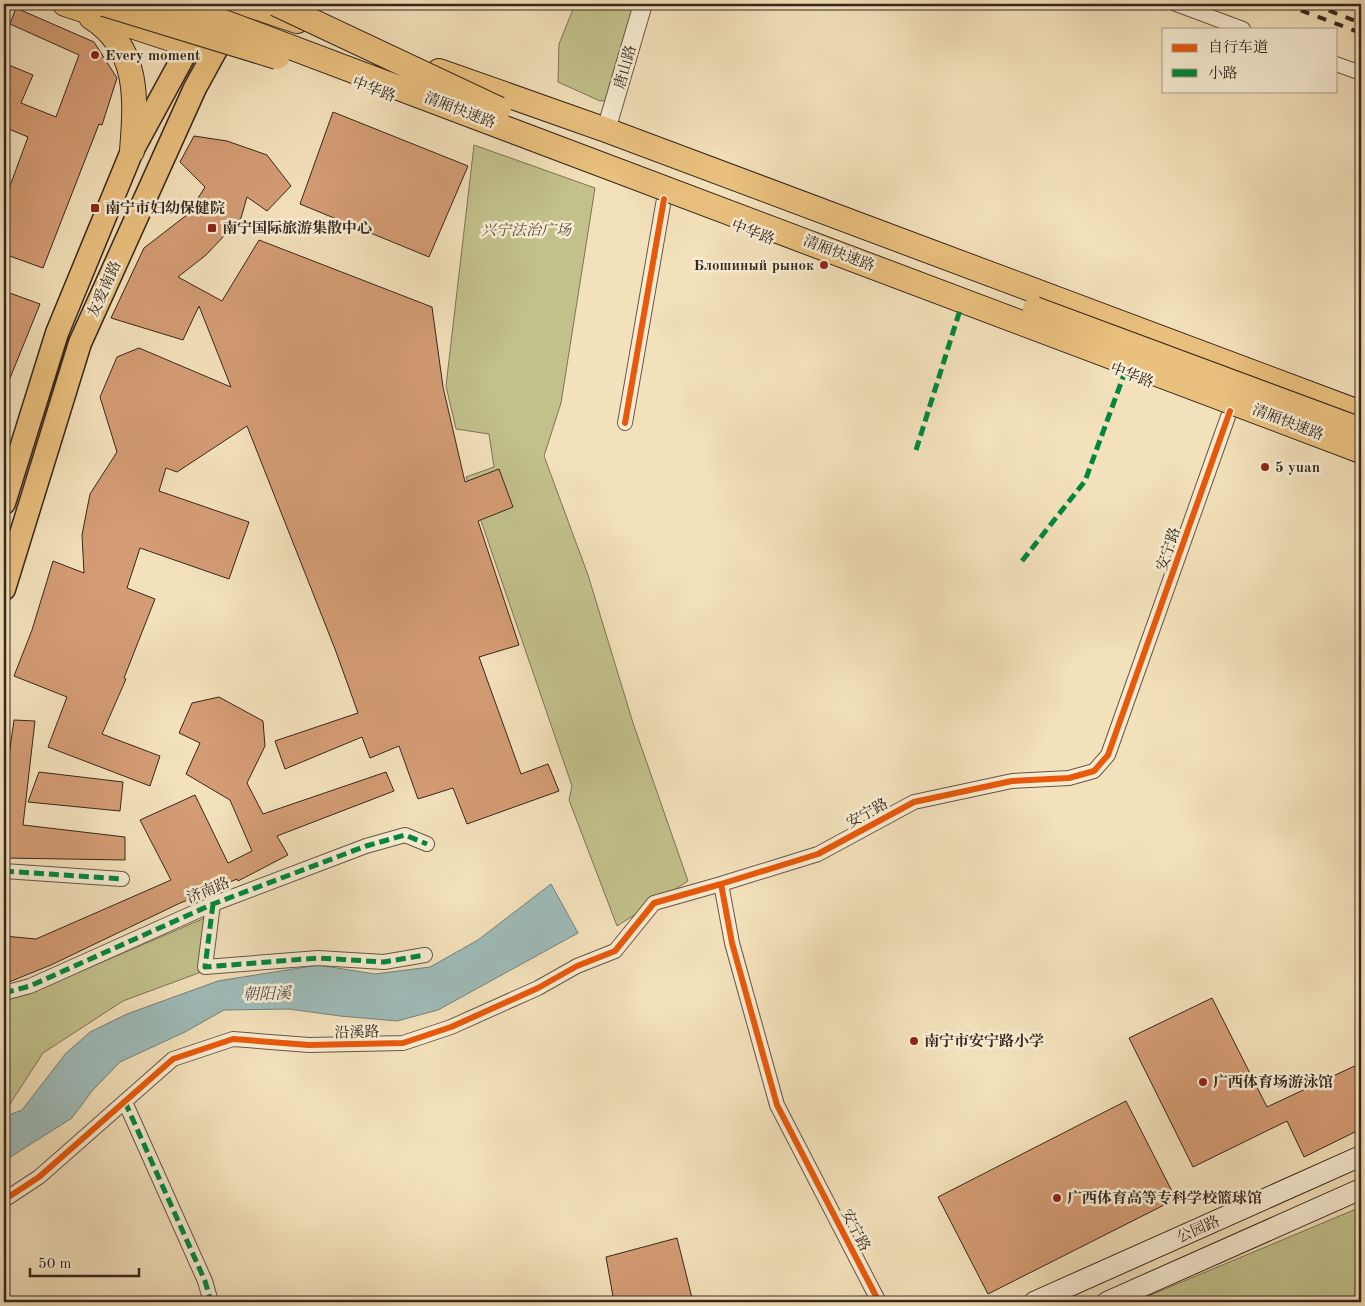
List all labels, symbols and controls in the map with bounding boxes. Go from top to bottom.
legend [1162,28,1338,92]
text: 自行车道 [1208,39,1268,56]
street label: 唐山路 [611,43,640,91]
marker: Every moment [89,49,101,61]
place label: Every moment [105,49,201,64]
text: 小路 [1208,65,1238,82]
street label: 中华路 [350,73,398,105]
street label: 清厢快速路 [422,89,498,132]
place label: 南宁市妇幼保健院 [105,199,225,217]
marker: 南宁市妇幼保健院 [89,202,101,214]
street label: 中华路 [729,216,777,248]
place label: 南宁国际旅游集散中心 [222,219,372,237]
marker: 南宁国际旅游集散中心 [206,222,218,234]
park label: 兴宁法治广场 [481,222,573,239]
street label: 清厢快速路 [801,232,877,275]
street label: 友爱南路 [84,258,124,320]
place label: Блошиный рынок [694,259,814,274]
marker: Блошиный рынок [818,259,830,271]
street label: 中华路 [1108,359,1156,391]
street label: 清厢快速路 [1250,401,1326,444]
marker: 5 yuan [1259,461,1271,473]
place label: 5 yuan [1275,461,1320,476]
street label: 安宁路 [1153,525,1184,573]
street label: 安宁路 [843,795,891,832]
street label: 济南路 [184,874,232,907]
water label: 朝阳溪 [243,985,293,1003]
street label: 沿溪路 [334,1024,380,1041]
place label: 南宁市安宁路小学 [924,1032,1044,1050]
marker: 南宁市安宁路小学 [908,1035,920,1047]
place label: 广西体育场游泳馆 [1213,1073,1333,1091]
marker: 广西体育场游泳馆 [1197,1076,1209,1088]
place label: 广西体育高等专科学校篮球馆 [1067,1189,1262,1207]
marker: 广西体育高等专科学校篮球馆 [1051,1192,1063,1204]
street label: 安宁路 [838,1206,873,1254]
street label: 公园路 [1174,1213,1222,1246]
scale bar [30,1246,139,1278]
text: 50 m [38,1257,72,1272]

